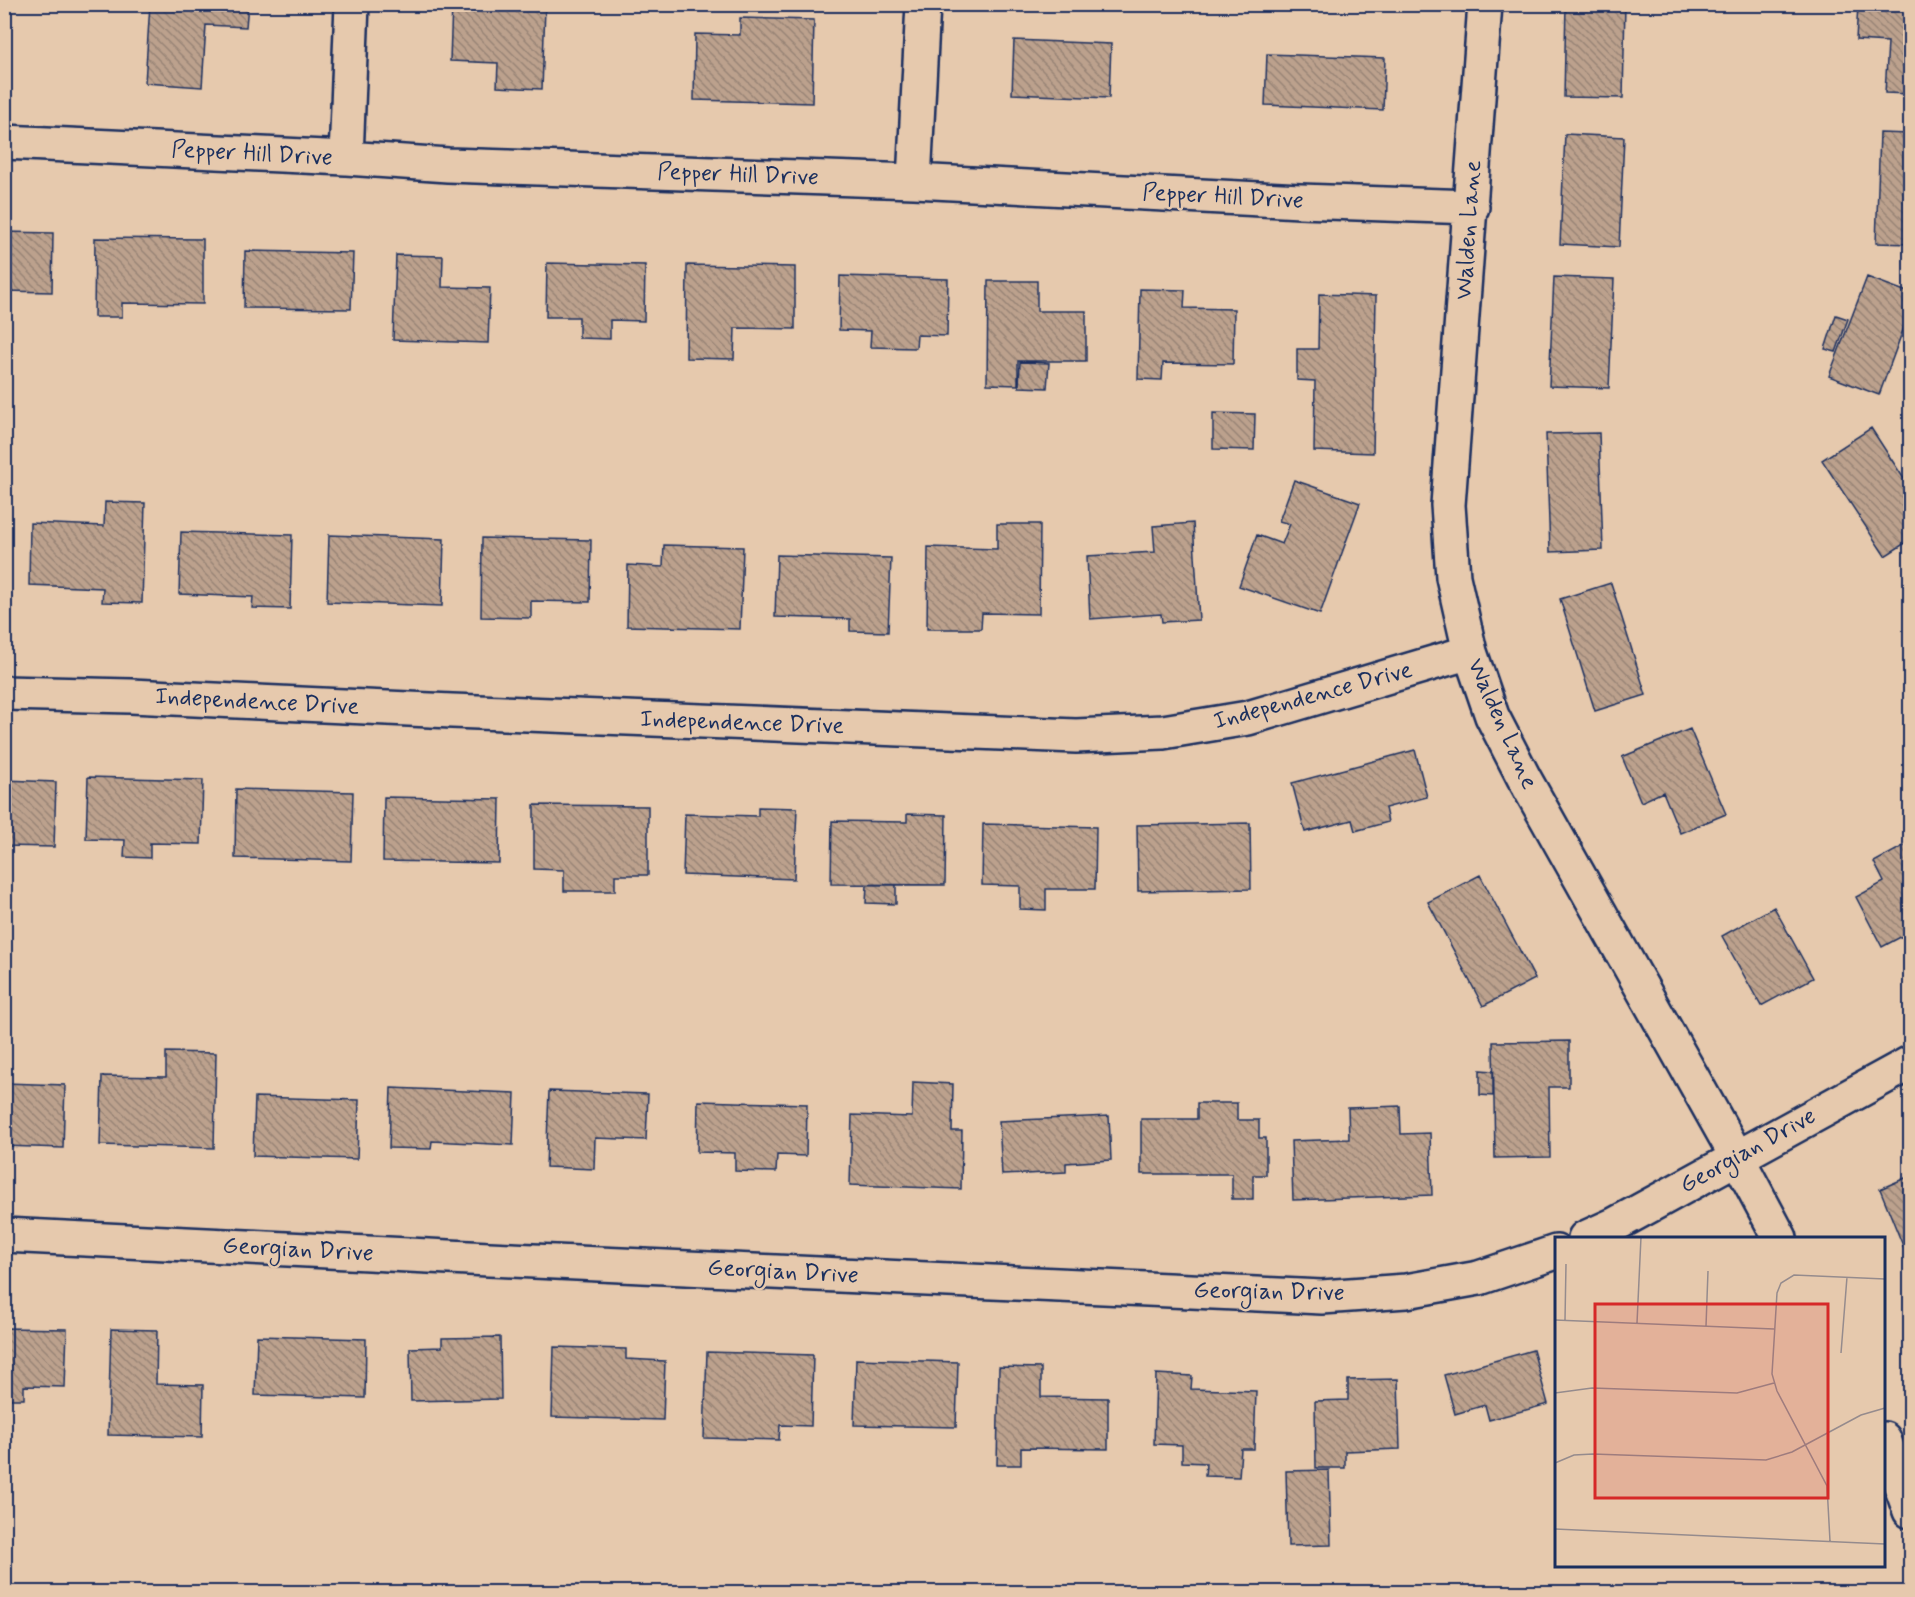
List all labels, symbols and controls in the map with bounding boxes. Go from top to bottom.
street label: Pepper Hill Drive [170,134,334,174]
street label: Pepper Hill Drive [657,157,819,193]
street label: Walden Lane [1449,159,1489,301]
street label: Pepper Hill Drive [1141,177,1305,217]
street label: Walden Lane [1459,654,1545,794]
street label: Independence Drive [1210,655,1416,737]
street label: Independence Drive [154,681,360,723]
street label: Independence Drive [639,704,845,742]
street label: Georgian Drive [1674,1101,1823,1203]
street label: Georgian Drive [222,1231,374,1271]
inset map [1555,1237,1885,1567]
street label: Georgian Drive [707,1253,859,1293]
street label: Georgian Drive [1193,1275,1345,1311]

